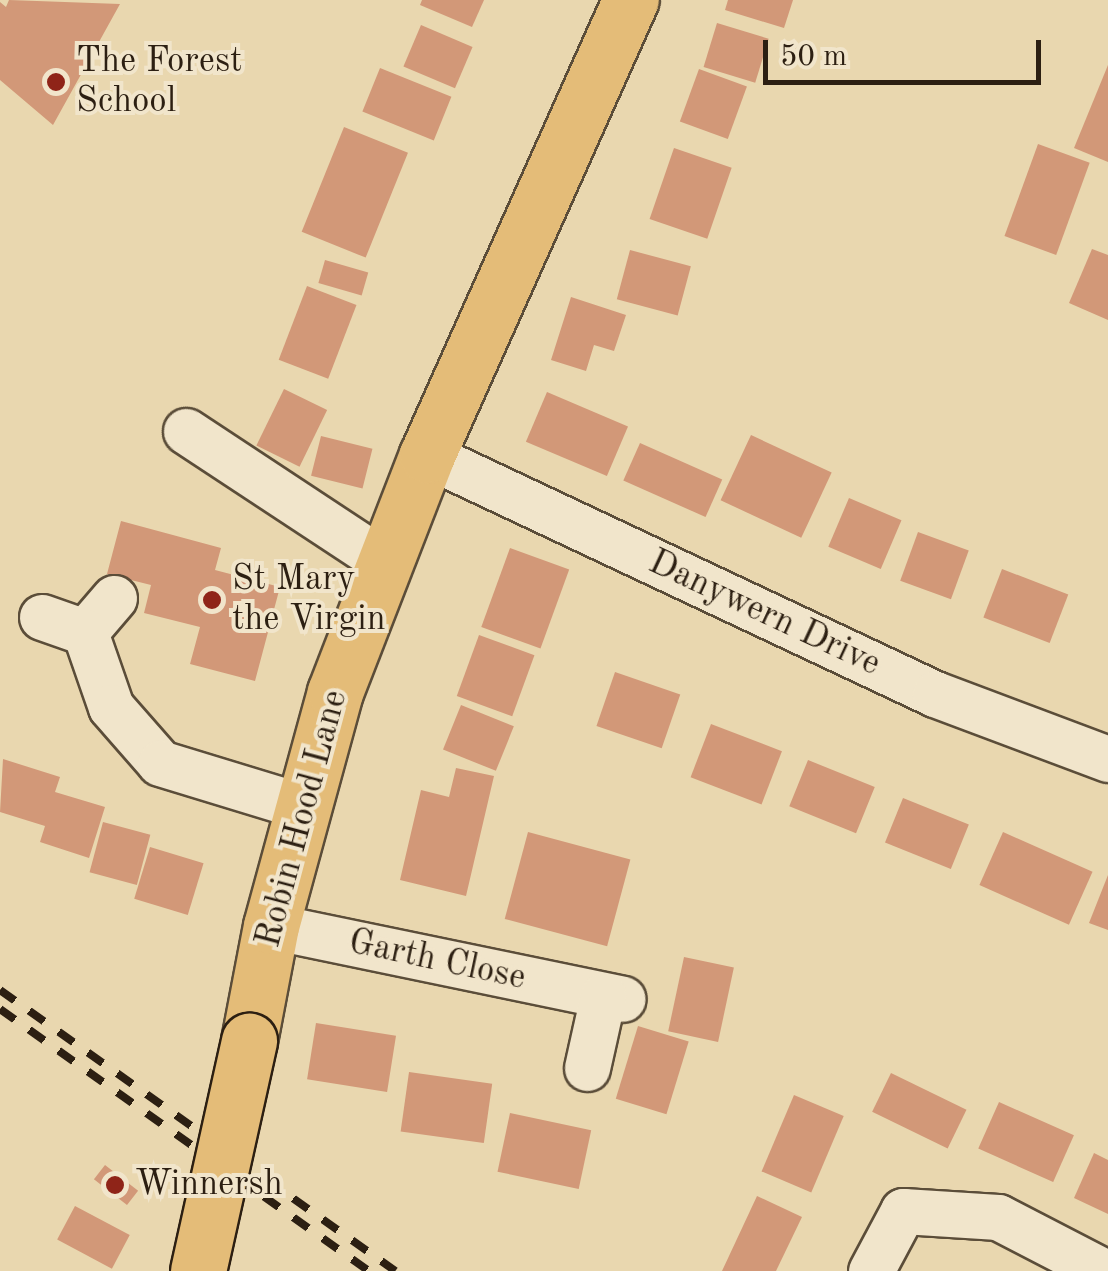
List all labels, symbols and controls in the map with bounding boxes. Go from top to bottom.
scale bar [768,20,1046,82]
place label: The Forest School [76,41,242,123]
text: 50 m [780,42,847,72]
marker: The Forest School [45,71,67,93]
street label: Danywern Drive [642,542,886,686]
place label: St Mary the Virgin [232,559,386,641]
marker: St Mary the Virgin [201,589,223,611]
street label: Robin Hood Lane [248,686,358,952]
street label: Garth Close [345,922,529,1000]
place label: Winnersh [135,1164,283,1206]
marker: Winnersh [104,1174,126,1196]

